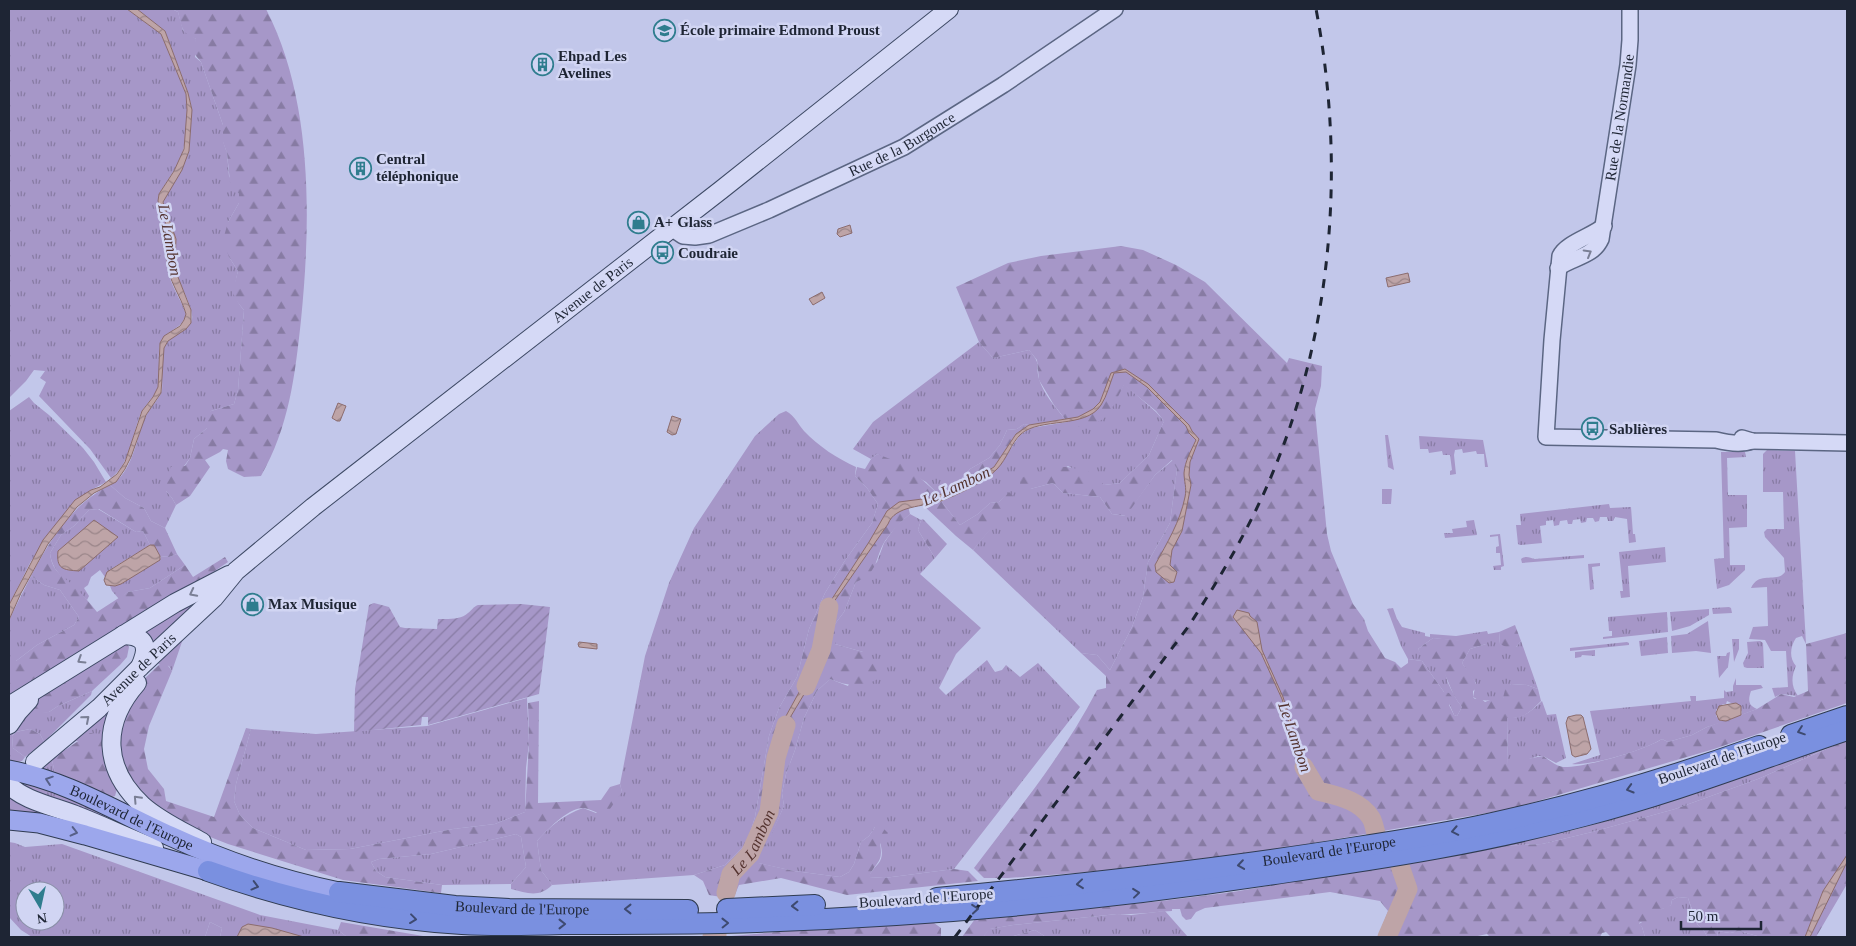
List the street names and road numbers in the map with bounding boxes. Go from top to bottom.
street label: Rue de la Normandie [1602,53,1637,182]
street label: Rue de la Burgonce [846,109,958,180]
street label: Avenue de Paris [549,253,636,326]
street label: Avenue de Paris [98,630,179,709]
street label: Boulevard de l'Europe [1656,728,1788,787]
street label: Boulevard de l'Europe [68,782,196,854]
street label: Boulevard de l'Europe [1262,833,1397,869]
street label: Boulevard de l'Europe [858,885,994,911]
street label: Boulevard de l'Europe [455,898,590,917]

